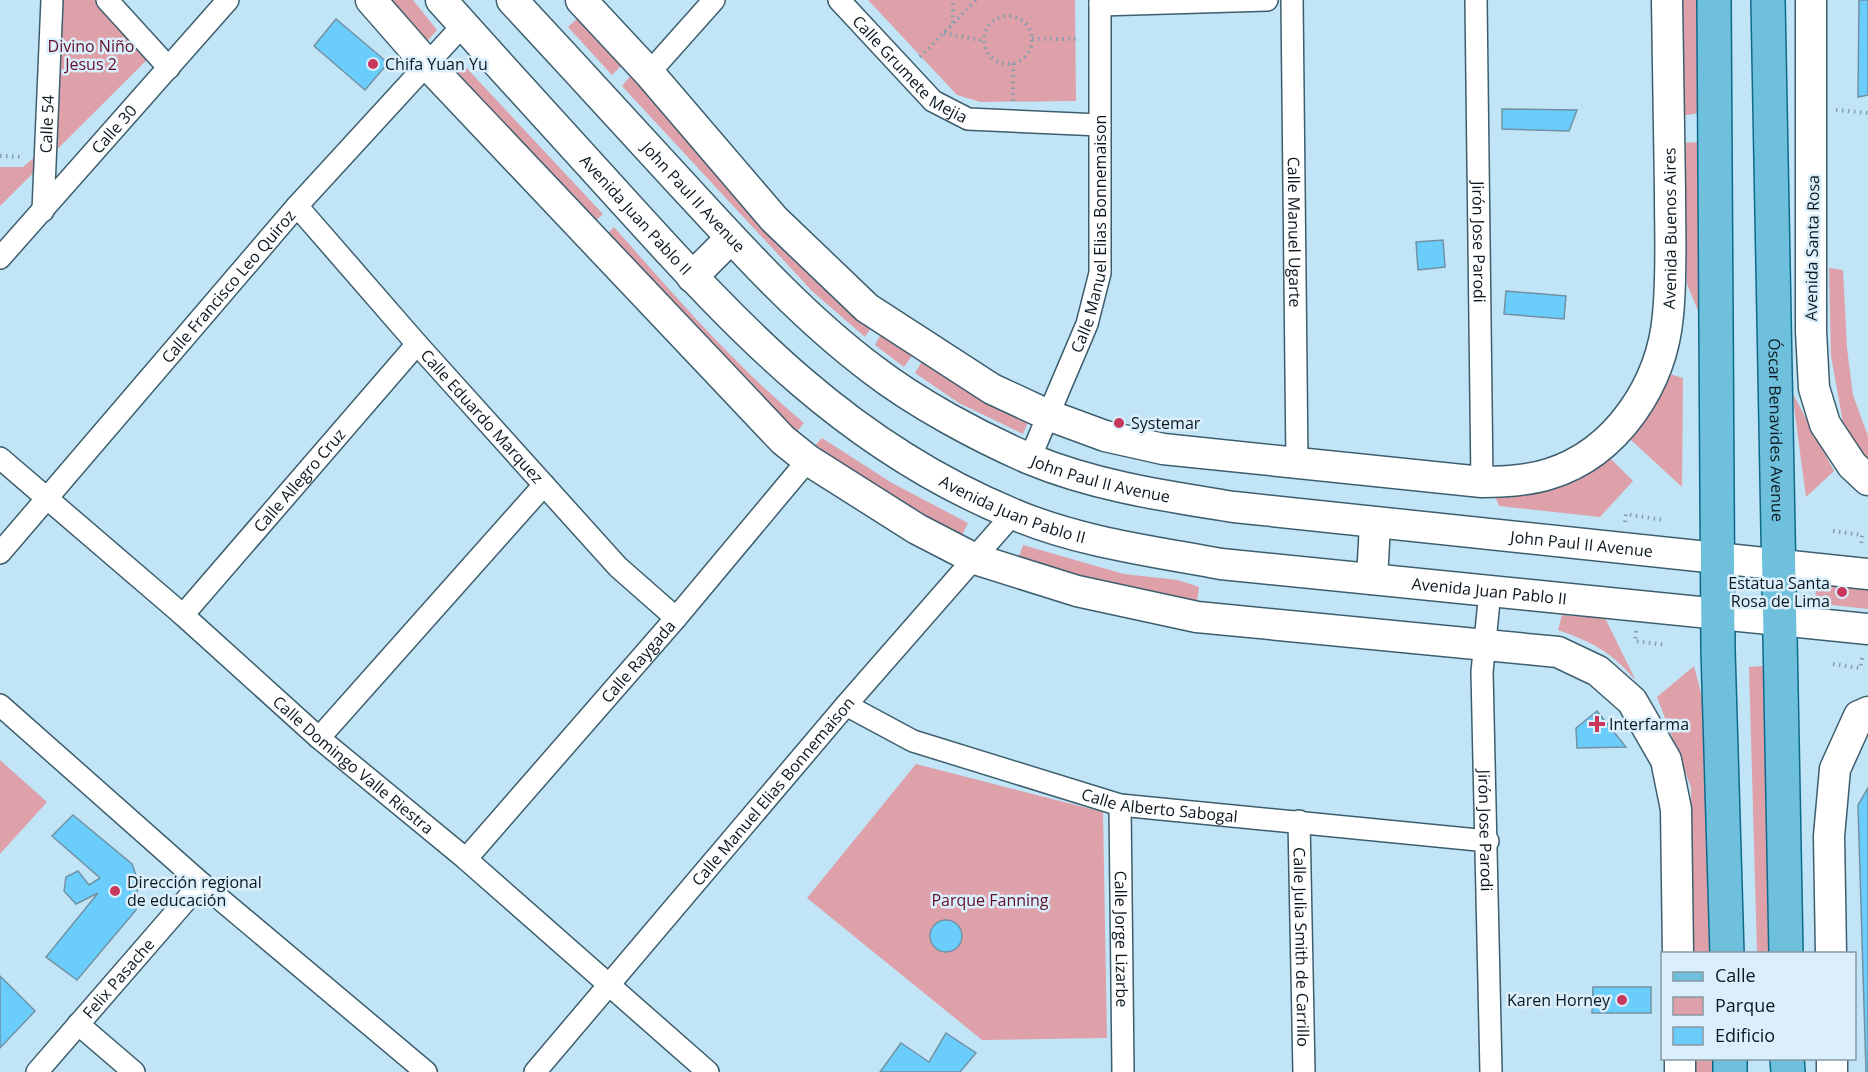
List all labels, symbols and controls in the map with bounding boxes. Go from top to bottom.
street label: Calle Grumete Mejia [848,10,971,128]
park label: Divino Niño Jesus 2 [48,35,134,75]
place label: Chifa Yuan Yu [385,53,488,75]
marker: Chifa Yuan Yu [366,57,380,71]
street label: Calle 54 [34,94,59,154]
street label: Calle 30 [86,100,142,158]
street label: Calle Manuel Elias Bonnemaison [1065,115,1111,356]
street label: John Paul II Avenue [636,135,750,257]
street label: Avenida Buenos Aires [1658,147,1682,310]
street label: Avenida Juan Pablo II [575,150,697,280]
street label: Calle Manuel Ugarte [1283,156,1306,308]
street label: Avenida Santa Rosa [1800,175,1824,321]
street label: Jirón Jose Parodi [1467,179,1491,303]
street label: Calle Francisco Leo Quiroz [156,205,300,368]
street label: Óscar Benavides Avenue [1763,338,1789,522]
street label: Calle Eduardo Marquez [416,344,548,488]
place label: Systemar [1131,412,1201,434]
marker: Systemar [1112,416,1126,430]
street label: Calle Allegro Cruz [248,424,350,537]
street label: John Paul II Avenue [1026,449,1172,507]
street label: Avenida Juan Pablo II [936,470,1088,548]
street label: John Paul II Avenue [1507,525,1654,562]
street label: Avenida Juan Pablo II [1411,572,1568,610]
place label: Estatua Santa Rosa de Lima [1728,572,1830,612]
marker: Estatua Santa Rosa de Lima [1835,585,1849,599]
street label: Calle Raygada [596,615,680,708]
street label: Calle Domingo Valle Riestra [268,691,438,839]
street label: Calle Manuel Elias Bonnemaison [687,692,859,890]
place label: Interfarma [1609,713,1689,735]
marker: Interfarma [1590,717,1604,731]
street label: Jirón Jose Parodi [1473,767,1498,892]
street label: Calle Alberto Sabogal [1079,783,1239,827]
street label: Calle Julia Smith de Carrillo [1289,847,1314,1047]
place label: Dirección regional de educación [127,871,262,911]
street label: Calle Jorge Lizarbe [1110,871,1133,1007]
marker: Dirección regional de educación [108,884,122,898]
park label: Parque Fanning [931,889,1049,911]
street label: Felix Pasache [77,934,159,1023]
legend [1661,952,1856,1060]
text: Calle [1715,963,1756,987]
place label: Karen Horney [1507,989,1611,1011]
marker: Karen Horney [1615,993,1629,1007]
text: Parque [1715,993,1775,1017]
text: Edificio [1715,1023,1775,1047]

